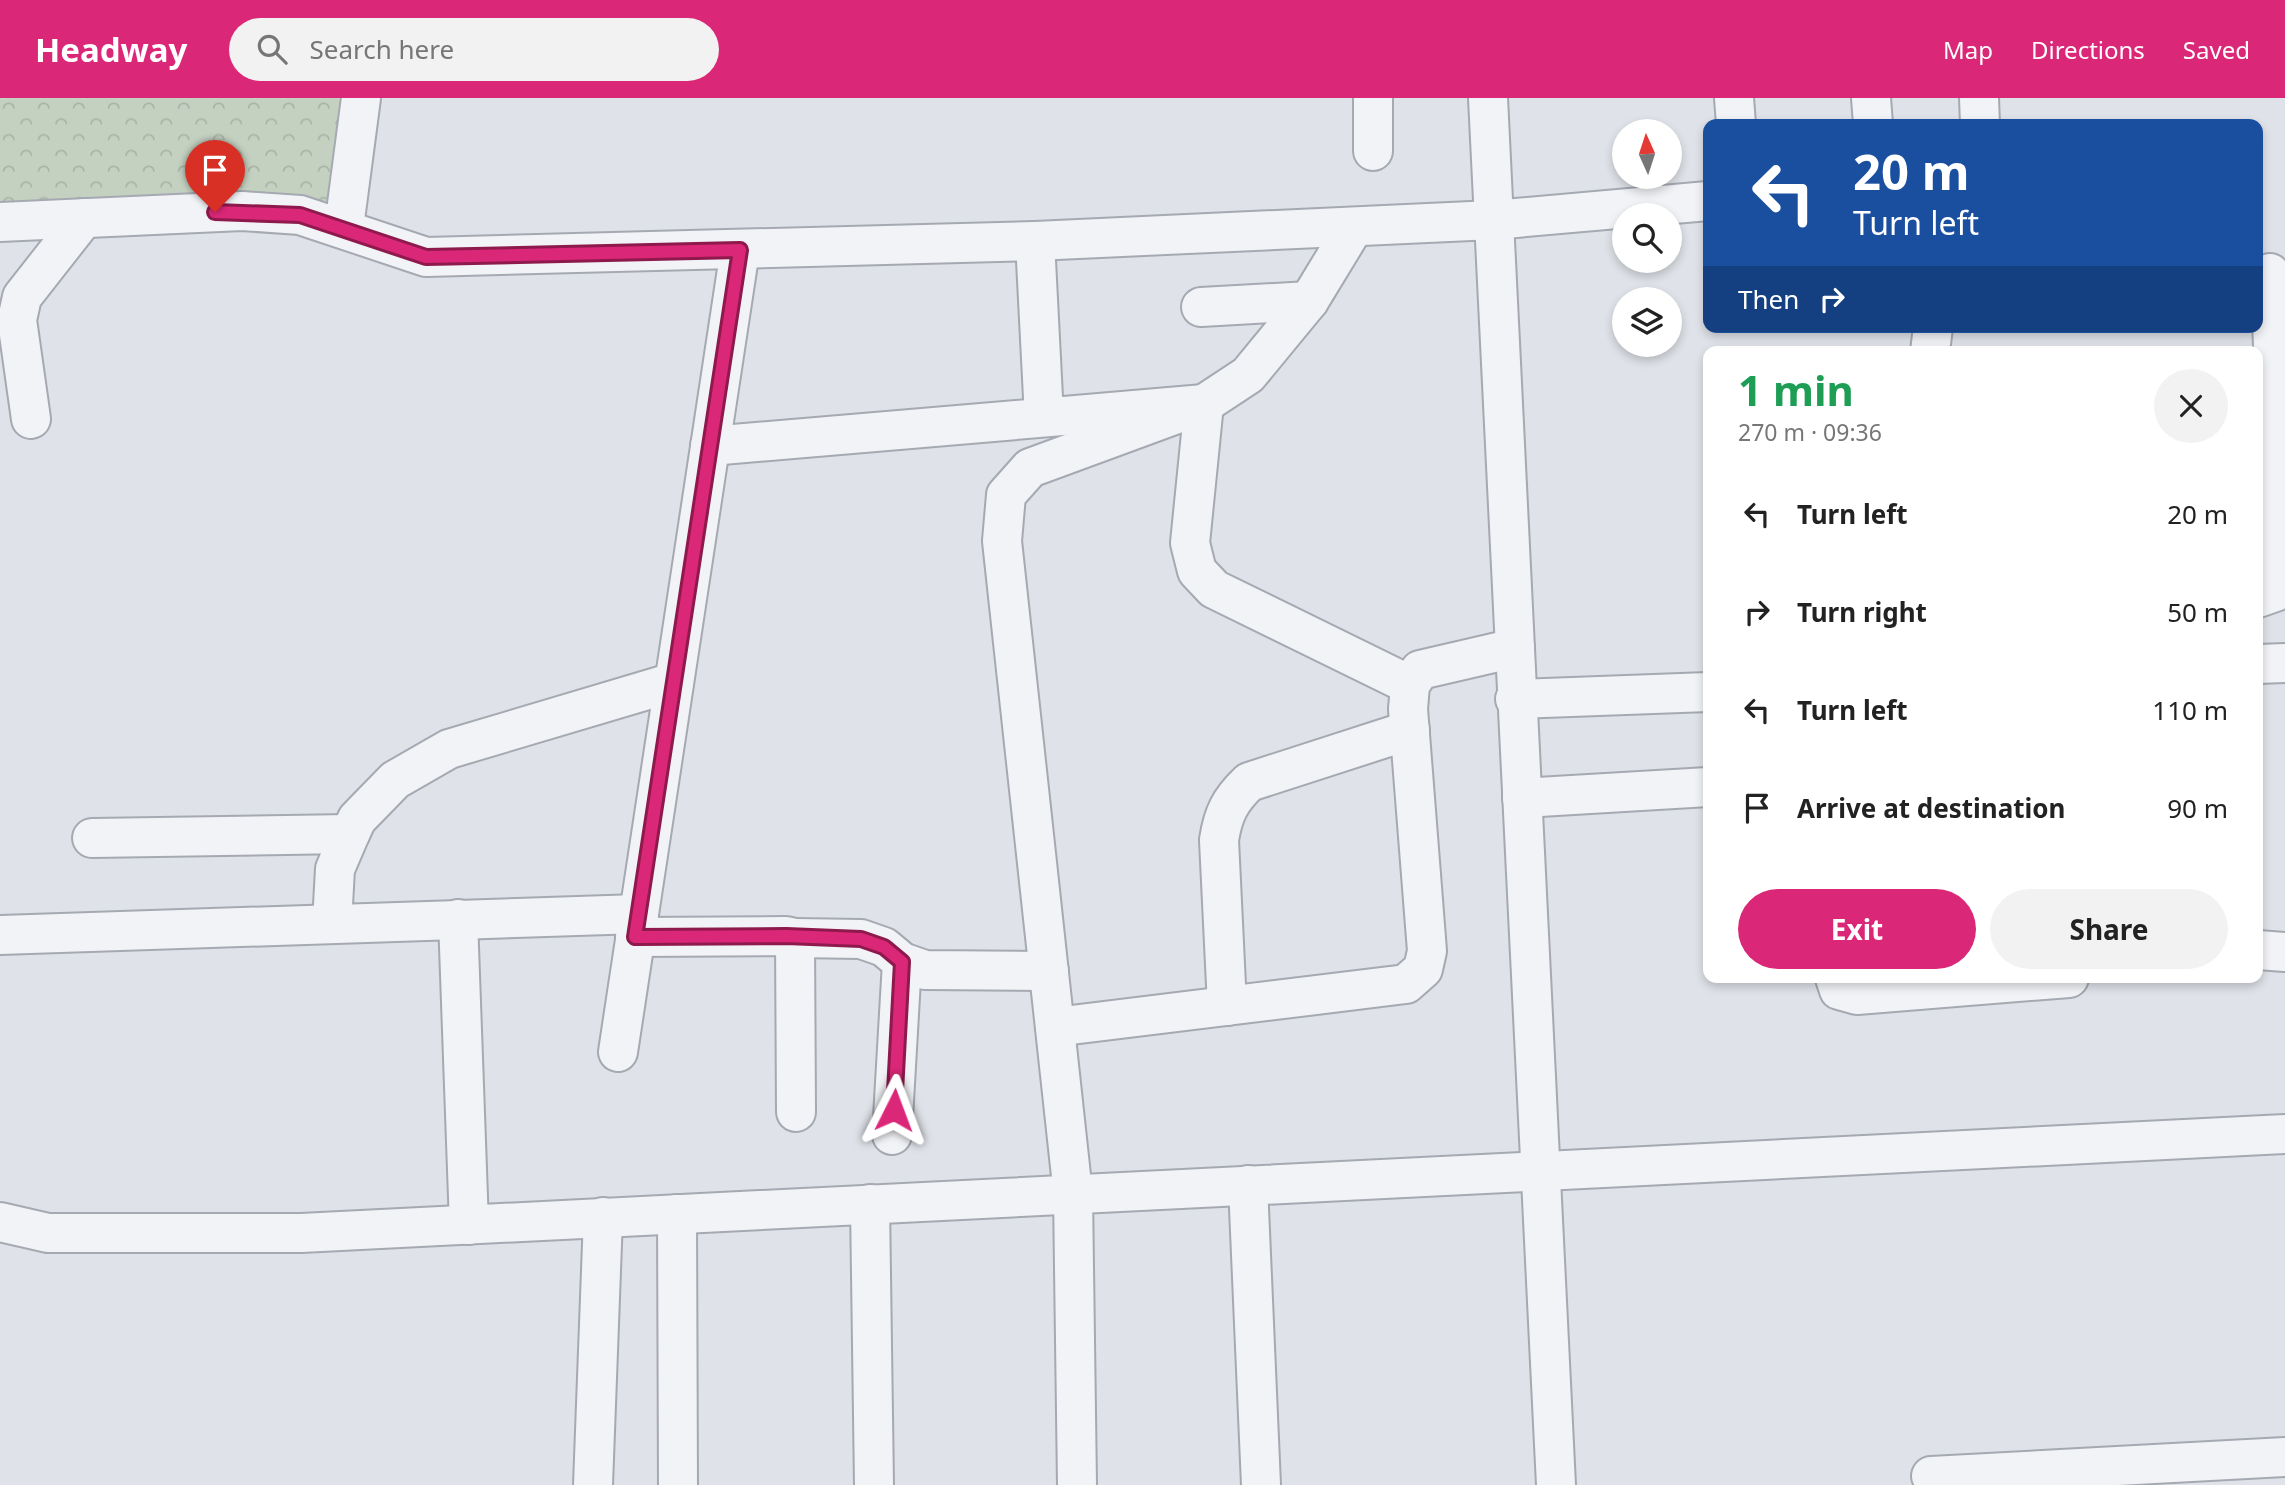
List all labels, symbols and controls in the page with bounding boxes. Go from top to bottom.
search box [229,18,719,81]
text: Headway [35,27,187,72]
icon: search [253,30,291,68]
text: Search here [309,31,454,67]
text: Map [1943,33,1993,66]
text: Directions [2031,33,2145,66]
text: Saved [2183,33,2250,66]
north arrow [1612,119,1682,189]
map controls [1612,119,1682,357]
text: 20 m [1853,138,1970,204]
pin [185,140,245,212]
icon: left [1738,147,1829,238]
icon: arrive [196,151,234,189]
text: Turn left [1853,201,1979,244]
button: search [1612,203,1682,273]
icon: right [1813,280,1851,318]
text: Then [1738,281,1799,317]
button: layers [1612,287,1682,357]
text: 1 min [1738,361,1854,418]
button: close [2154,369,2228,443]
text: 270 m · 09:36 [1738,416,1882,448]
icon: left [1738,495,1776,533]
text: Turn left [1797,496,1908,532]
text: 20 m [2167,496,2228,532]
icon: right [1738,593,1776,631]
text: Turn right [1797,594,1927,630]
text: 50 m [2167,594,2228,630]
icon: left [1738,691,1776,729]
text: Turn left [1797,692,1908,728]
text: 110 m [2152,692,2228,728]
icon: arrive [1738,789,1776,827]
text: Arrive at destination [1797,790,2066,826]
text: 90 m [2167,790,2228,826]
button: Exit [1738,889,1976,969]
button: Share [1990,889,2228,969]
position arrow [857,1073,931,1147]

